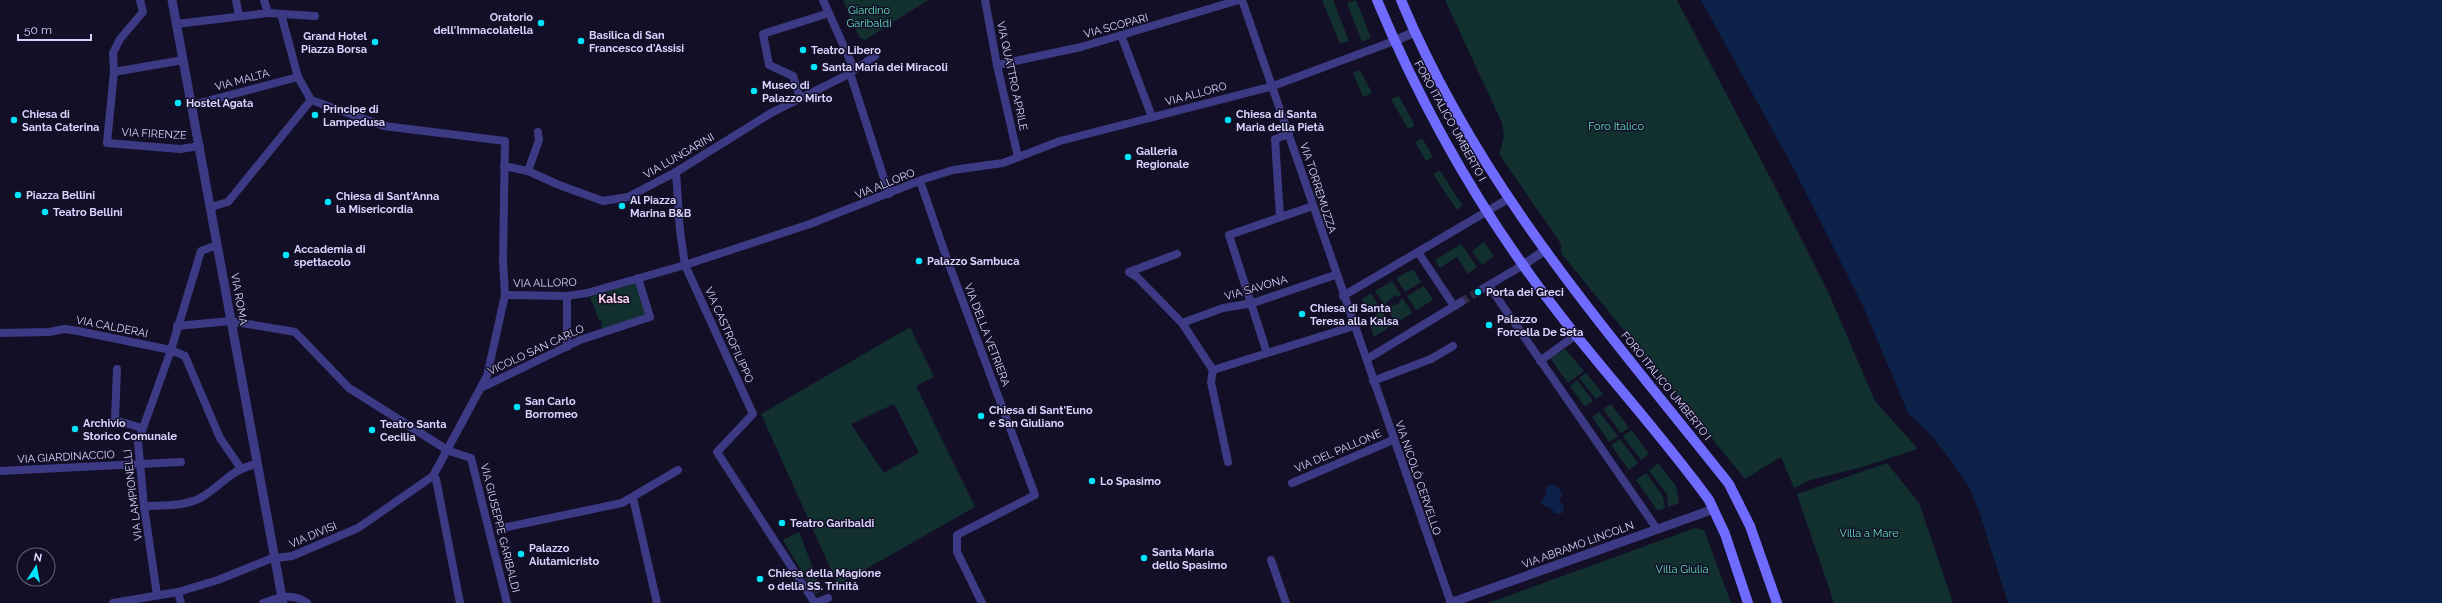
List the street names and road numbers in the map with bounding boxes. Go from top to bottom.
street label: VIA SCOPARI [1082,11,1150,41]
street label: VIA QUATTRO APRILE [994,20,1030,132]
street label: FORO ITALICO UMBERTO I [1411,58,1489,184]
street label: VIA MALTA [213,66,271,93]
street label: VIA ALLORO [1164,80,1228,108]
street label: VIA FIRENZE [121,126,187,142]
street label: VIA LUNGARINI [641,131,717,181]
street label: VIA TORREMUZZA [1297,141,1339,236]
street label: VIA ALLORO [853,166,917,202]
street label: VIA ROMA [228,272,250,327]
street label: VIA SAVONA [1223,273,1289,303]
street label: VIA ALLORO [513,276,577,290]
street label: VIA DELLA VETRIERA [961,282,1013,389]
street label: VIA CASTROFILIPPO [702,285,756,385]
street label: VIA CALDERAI [75,314,149,340]
street label: VICOLO SAN CARLO [486,322,586,378]
street label: FORO ITALICO UMBERTO I [1618,329,1714,443]
street label: VIA NICOLÒ CERVELLO [1392,419,1445,537]
street label: VIA DEL PALLONE [1293,427,1384,475]
street label: VIA GIARDINACCIO [17,448,115,466]
street label: VIA LAMPIONELLI [121,448,145,542]
street label: VIA GIUSEPPE GARIBALDI [478,462,522,594]
street label: VIA DIVISI [287,519,339,551]
street label: VIA ABRAMO LINCOLN [1520,519,1636,571]

